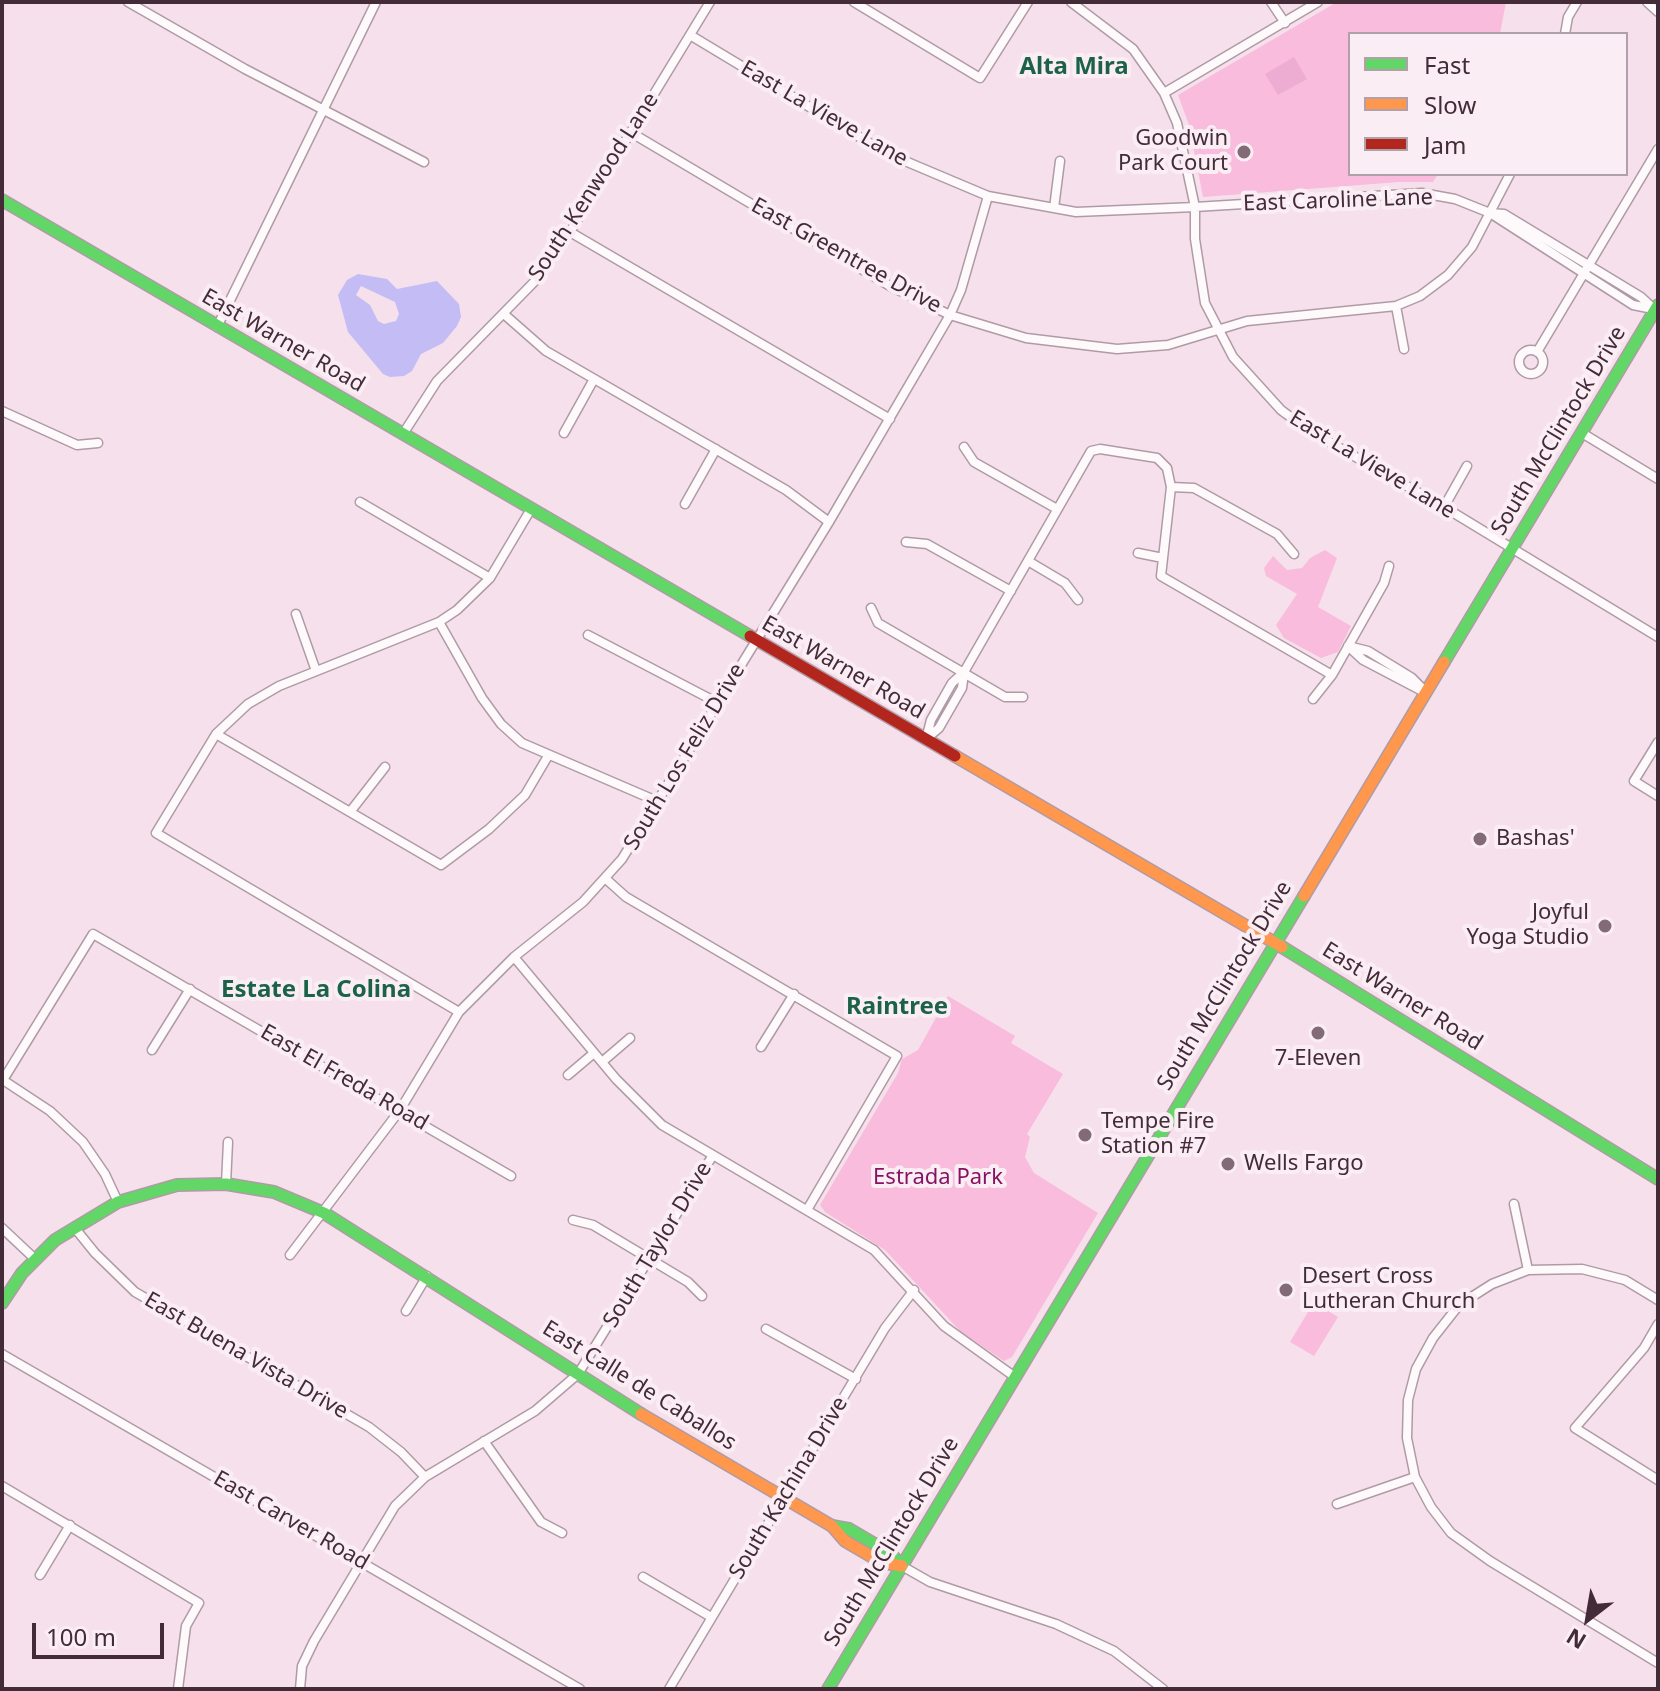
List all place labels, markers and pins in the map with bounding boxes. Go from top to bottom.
place label: Goodwin Park Court [1118,126,1228,178]
marker: Goodwin Park Court [1235,143,1253,161]
place label: Bashas' [1496,826,1575,852]
marker: Bashas' [1471,830,1489,848]
place label: Joyful Yoga Studio [1467,900,1589,952]
marker: Joyful Yoga Studio [1596,917,1614,935]
marker: 7-Eleven [1309,1024,1327,1042]
place label: 7-Eleven [1275,1046,1361,1072]
place label: Tempe Fire Station #7 [1101,1109,1214,1160]
marker: Tempe Fire Station #7 [1076,1126,1094,1144]
place label: Wells Fargo [1244,1151,1364,1177]
marker: Wells Fargo [1219,1155,1237,1173]
place label: Desert Cross Lutheran Church [1302,1264,1475,1316]
marker: Desert Cross Lutheran Church [1277,1281,1295,1299]

